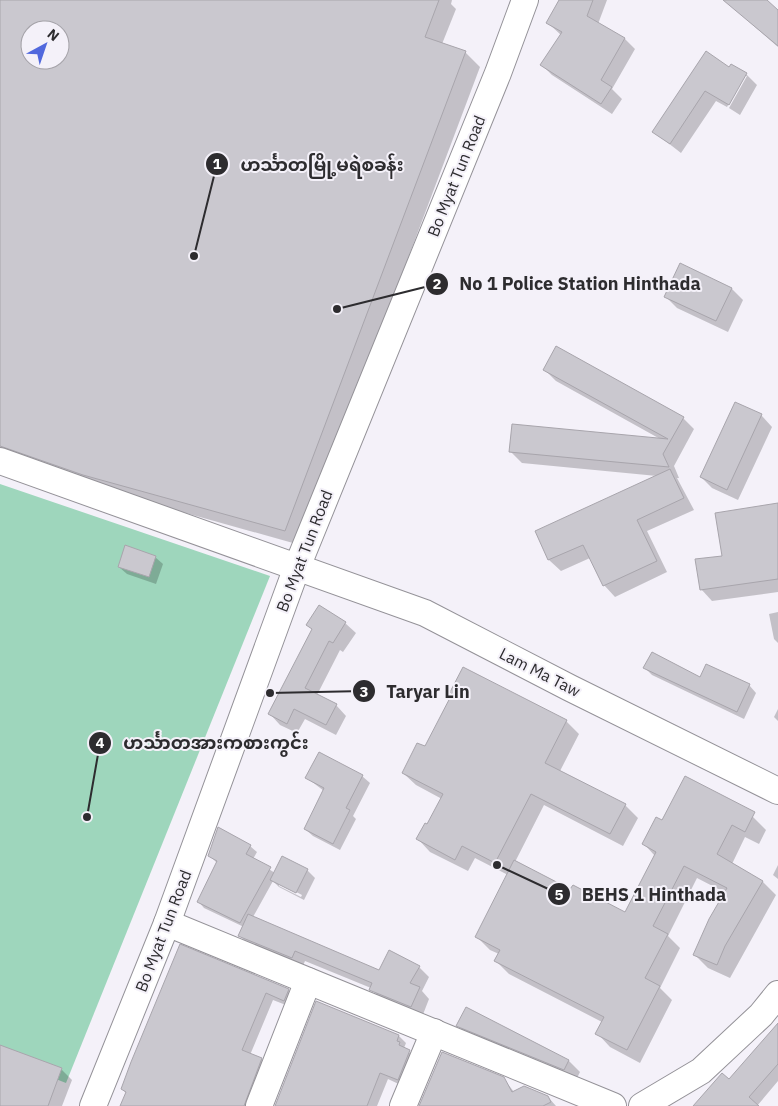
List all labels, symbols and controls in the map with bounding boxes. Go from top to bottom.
north arrow [20,20,70,70]
text: N [44,25,63,45]
street label: Bo Myat Tun Road [423,112,489,240]
callout: ဟင်္သာတမြို့မရဲစခန်း [205,148,413,181]
text: ဟင်္သာတမြို့မရဲစခန်း [240,153,404,179]
text: 1 [212,154,222,173]
callout: No 1 Police Station Hinthada [424,267,711,300]
text: No 1 Police Station Hinthada [459,272,701,295]
text: 2 [432,274,442,293]
street label: Bo Myat Tun Road [272,487,336,615]
street label: Lam Ma Taw [496,643,584,701]
callout: Taryar Lin [351,675,480,708]
text: Taryar Lin [386,680,470,703]
text: 3 [359,682,369,701]
callout: ဟင်္သာတအားကစားကွင်း [88,727,318,760]
text: ဟင်္သာတအားကစားကွင်း [123,731,309,757]
text: 4 [95,733,105,752]
street label: Bo Myat Tun Road [131,867,195,995]
callout: BEHS 1 Hinthada [546,878,736,911]
text: BEHS 1 Hinthada [582,883,726,906]
text: 5 [554,885,564,904]

